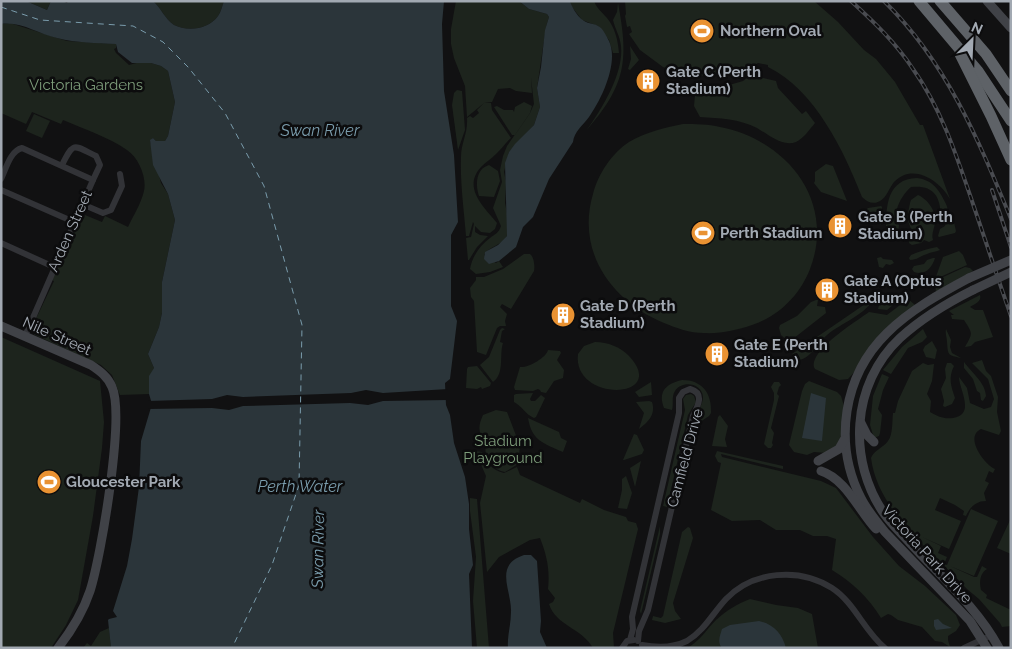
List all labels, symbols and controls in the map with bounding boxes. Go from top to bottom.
north arrow [947,15,997,65]
sports icon: Northern Oval [689,18,715,44]
text: N [969,19,985,38]
place label: Northern Oval [720,22,821,40]
place label: Gate C (Perth Stadium) [666,63,761,98]
building icon: Gate C (Perth Stadium) [635,68,661,94]
park label: Victoria Gardens [29,76,143,94]
water label: Swan River [280,121,360,140]
street label: Arden Street [44,187,96,275]
place label: Gate B (Perth Stadium) [858,208,953,243]
building icon: Gate B (Perth Stadium) [827,213,853,239]
sports icon: Perth Stadium [690,220,716,246]
place label: Perth Stadium [720,224,823,242]
place label: Gate A (Optus Stadium) [844,272,942,307]
building icon: Gate A (Optus Stadium) [814,277,840,303]
place label: Gate D (Perth Stadium) [580,297,675,332]
building icon: Gate D (Perth Stadium) [550,302,576,328]
street label: Nile Street [20,313,94,359]
place label: Gate E (Perth Stadium) [734,336,828,371]
building icon: Gate E (Perth Stadium) [704,341,730,367]
street label: Camfield Drive [663,406,707,509]
park label: Stadium Playground [463,432,543,467]
sports icon: Gloucester Park [36,469,62,495]
place label: Gloucester Park [66,473,181,491]
water label: Perth Water [258,477,343,496]
street label: Victoria Park Drive [878,501,976,607]
water label: Swan River [308,509,328,590]

